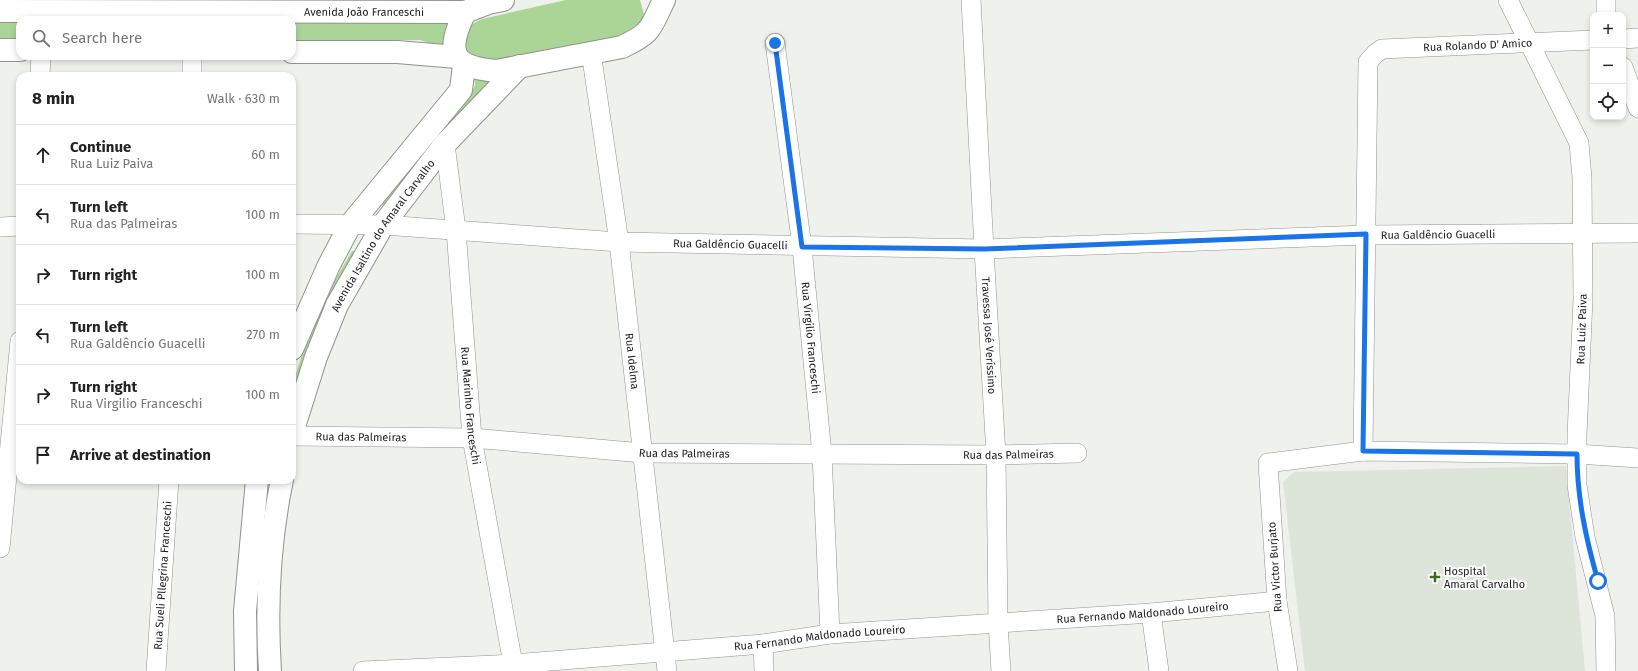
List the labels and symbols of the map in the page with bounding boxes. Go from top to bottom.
street label: Avenida João Franceschi [304,5,424,18]
route end [766,34,784,52]
street label: Rua Rolando D' Amico [1423,36,1532,54]
street label: Avenida Isaltino do Amaral Carvalho [328,157,437,314]
street label: Rua Galdêncio Guacelli [1381,228,1495,241]
street label: Rua Galdêncio Guacelli [673,237,788,252]
street label: Travessa José Veríssimo [979,276,999,395]
street label: Rua Virgilio Franceschi [799,281,823,394]
street label: Rua Luiz Paiva [1574,293,1590,365]
street label: Rua Idelma [623,332,642,390]
street label: Rua Marinho Franceschi [458,346,483,466]
street label: Rua das Palmeiras [316,430,406,444]
street label: Rua das Palmeiras [638,446,730,460]
street label: Rua das Palmeiras [963,447,1054,462]
street label: Rua Sueli Pllegrina Franceschi [151,500,174,650]
street label: Rua Victor Burjato [1265,521,1285,613]
place label: Hospital Amaral Carvalho [1444,565,1525,591]
marker: Hospital Amaral Carvalho [1429,571,1441,583]
route start [1589,572,1607,590]
street label: Rua Fernando Maldonado Loureiro [1056,599,1229,626]
street label: Rua Fernando Maldonado Loureiro [733,623,906,653]

